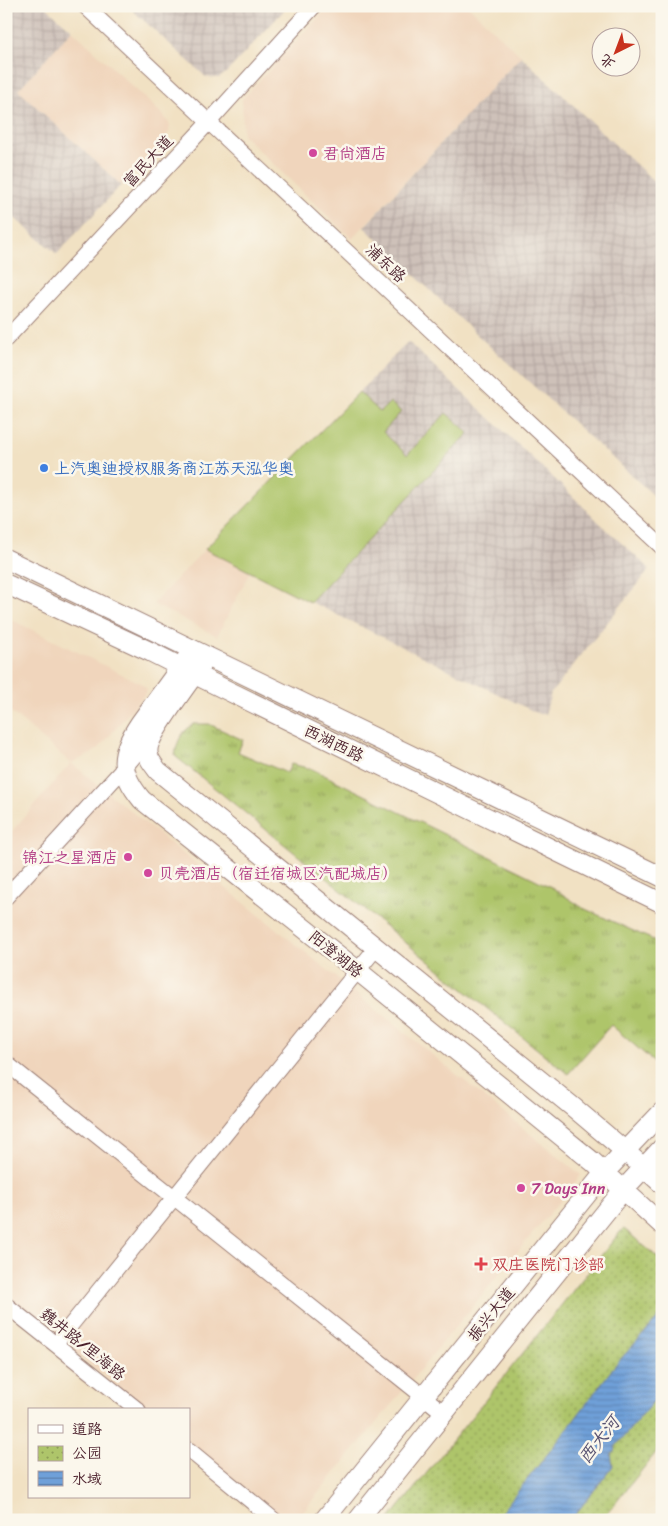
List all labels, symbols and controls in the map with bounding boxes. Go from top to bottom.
north arrow [590,28,640,78]
text: 北 [594,47,621,75]
street label: 富民大道 [116,128,180,194]
place label: 君尚酒店 [323,139,387,168]
marker: 君尚酒店 [307,147,319,159]
street label: 浦东路 [359,236,413,290]
place label: 上汽奥迪授权服务商江苏天泓华奥 [54,454,294,483]
marker: 上汽奥迪授权服务商江苏天泓华奥 [38,462,50,474]
street label: 西湖西路 [299,716,369,770]
place label: 锦江之星酒店 [22,843,118,872]
marker: 锦江之星酒店 [122,851,134,863]
place label: 贝壳酒店（宿迁宿城区汽配城店） [158,859,398,888]
marker: 贝壳酒店（宿迁宿城区汽配城店） [142,867,154,879]
street label: 阳澄湖路 [302,923,370,985]
place label: 7 Days Inn [531,1174,606,1203]
marker: 7 Days Inn [515,1182,527,1194]
place label: 双庄医院门诊部 [492,1250,604,1279]
marker: 双庄医院门诊部 [474,1257,488,1271]
street label: 振兴大道 [460,1280,522,1348]
street label: 魏井路/里海路 [33,1300,133,1388]
water label: 西大河 [570,1407,630,1471]
legend [28,1408,190,1498]
text: 道路 [72,1416,102,1442]
text: 公园 [72,1440,102,1466]
text: 水域 [72,1466,102,1492]

